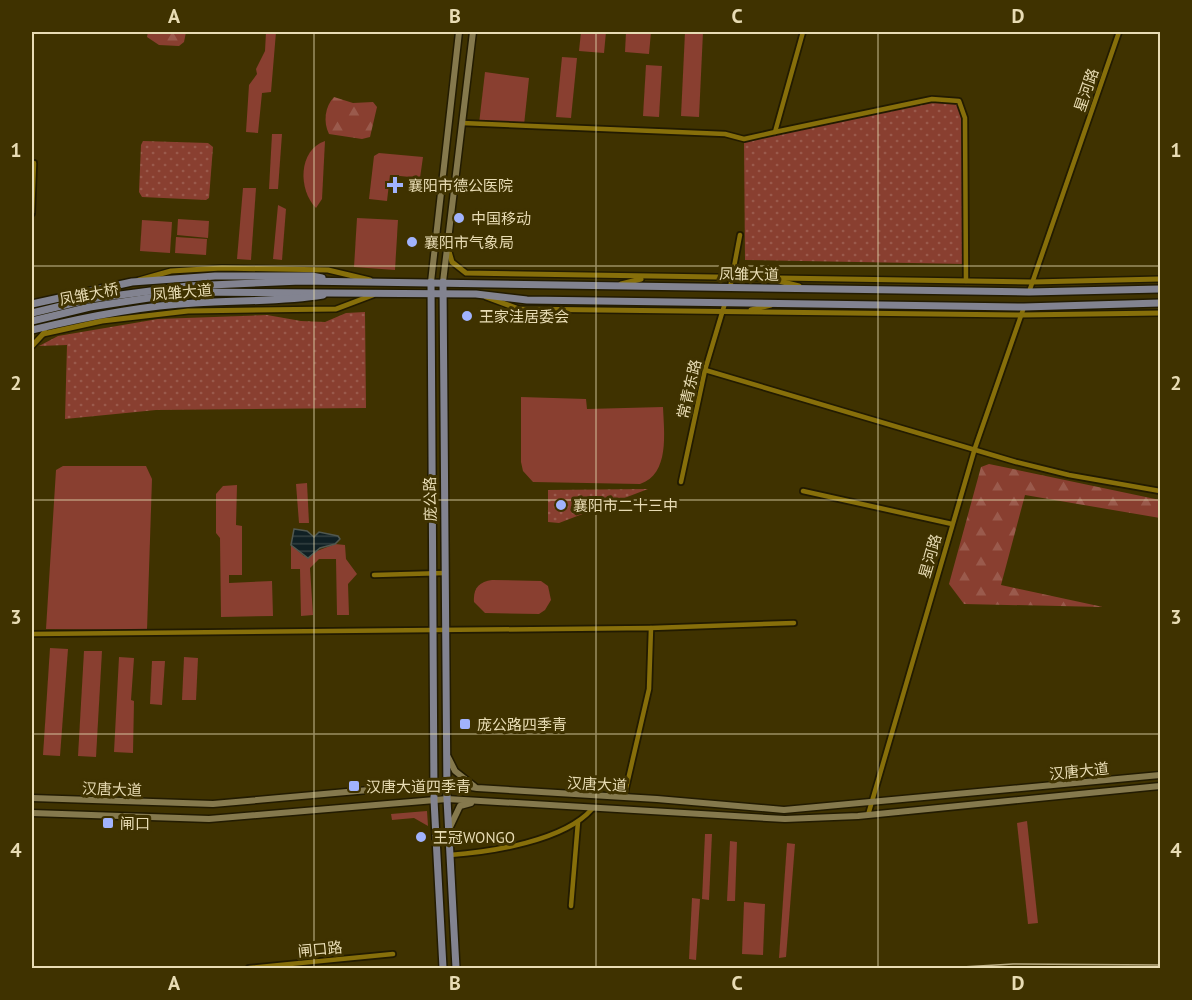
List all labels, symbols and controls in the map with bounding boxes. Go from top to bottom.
text: A [168,3,181,29]
text: B [449,3,461,29]
text: C [731,3,743,29]
text: D [1012,3,1025,29]
street label: 星河路 [1070,66,1102,114]
text: 1 [10,137,22,163]
text: 1 [1170,137,1182,163]
marker: 襄阳市德公医院 [386,176,404,194]
place label: 襄阳市德公医院 [408,176,513,195]
place label: 中国移动 [471,209,531,228]
marker: 中国移动 [452,211,466,225]
place label: 襄阳市气象局 [424,233,514,252]
marker: 襄阳市气象局 [405,235,419,249]
street label: 凤雏大道 [719,264,779,284]
street label: 凤雏大桥 [58,279,120,309]
street label: 凤雏大道 [151,280,213,304]
place label: 王家洼居委会 [479,307,569,326]
marker: 王家洼居委会 [460,309,474,323]
street label: 常青东路 [673,358,705,420]
text: 2 [10,370,22,396]
text: 2 [1170,370,1182,396]
street label: 庞公路 [420,476,440,522]
place label: 襄阳市二十三中 [573,496,678,515]
marker: 襄阳市二十三中 [554,498,568,512]
street label: 星河路 [915,532,945,580]
text: 3 [10,604,22,630]
text: 3 [1170,604,1182,630]
place label: 庞公路四季青 [477,715,567,734]
marker: 庞公路四季青 [458,717,472,731]
street label: 汉唐大道 [1048,758,1110,784]
street label: 汉唐大道 [567,773,627,795]
place label: 汉唐大道四季青 [366,777,471,796]
street label: 汉唐大道 [82,778,142,800]
marker: 汉唐大道四季青 [347,779,361,793]
place label: 闸口 [120,814,150,833]
marker: 闸口 [101,816,115,830]
place label: 王冠WONGO [433,828,515,847]
marker: 王冠WONGO [414,830,428,844]
text: 4 [10,837,22,863]
text: 4 [1170,837,1182,863]
street label: 闸口路 [297,937,343,961]
text: A [168,970,181,996]
text: B [449,970,461,996]
text: C [731,970,743,996]
text: D [1012,970,1025,996]

